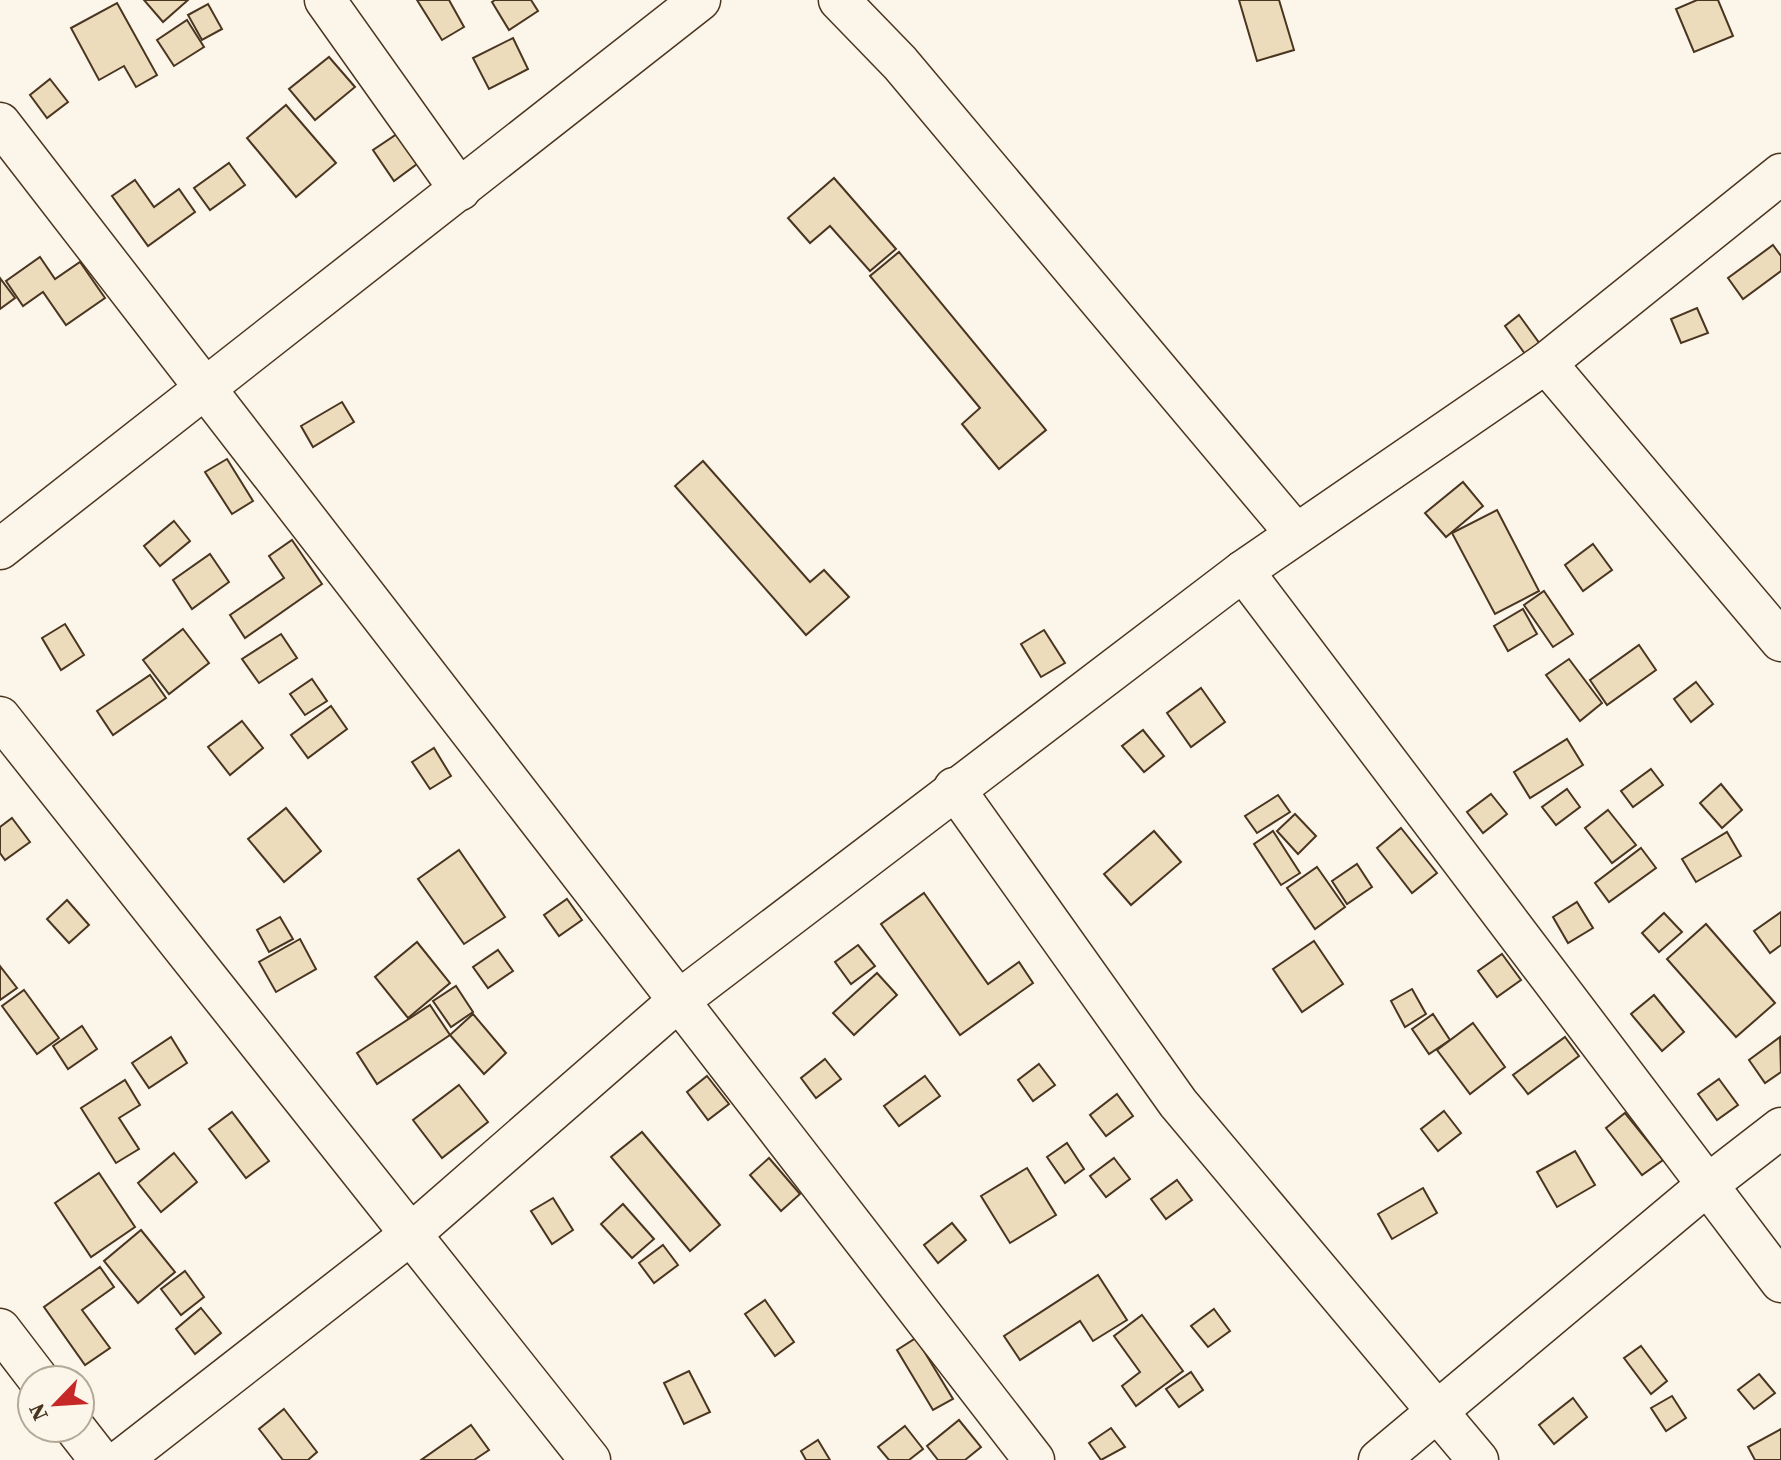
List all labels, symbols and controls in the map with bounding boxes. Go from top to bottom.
north arrow [16,1364,96,1444]
text: N [21,1399,55,1426]

